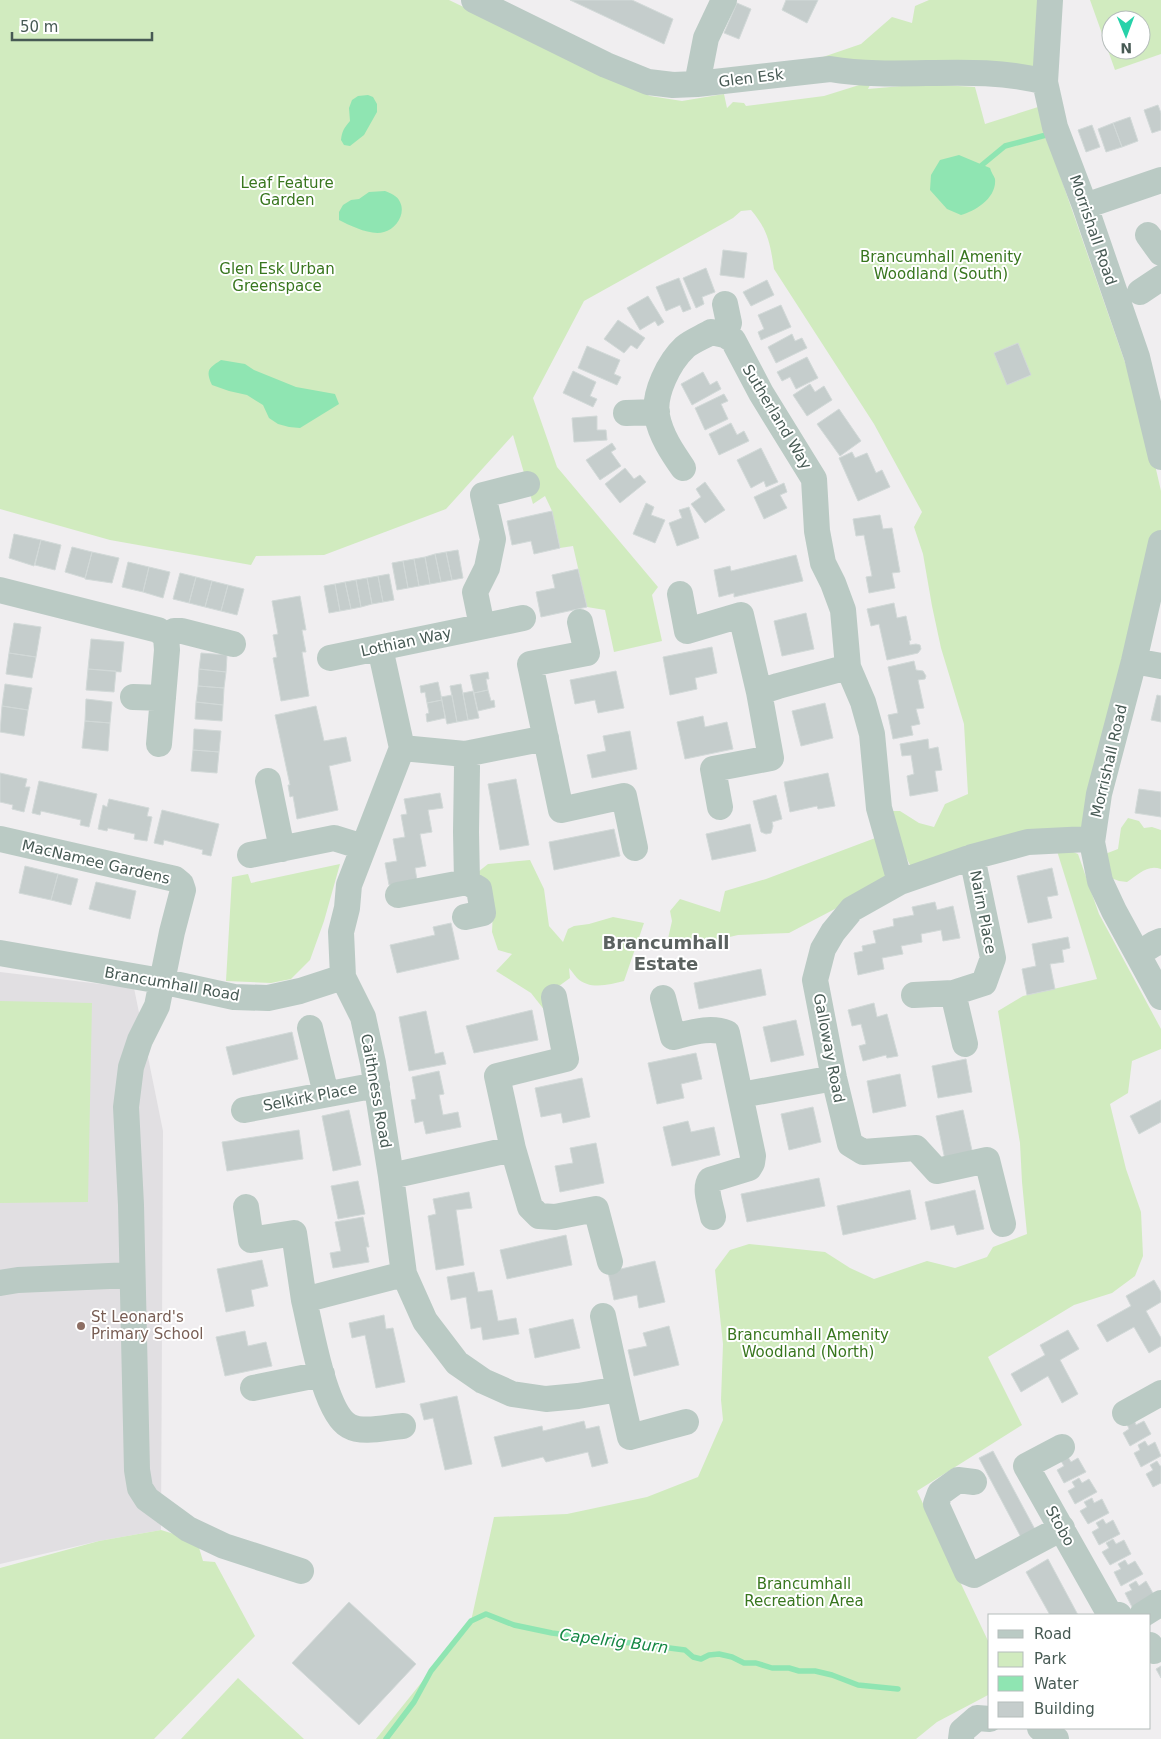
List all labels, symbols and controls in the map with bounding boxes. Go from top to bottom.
scale bar [12,10,152,42]
north arrow [1101,10,1151,60]
text: 50 m [20,18,58,36]
text: N [1120,40,1132,56]
street label: Glen Esk [718,65,785,91]
street label: Morrishall Road [1066,172,1120,288]
park label: Leaf Feature Garden [240,174,334,209]
park label: Brancumhall Amenity Woodland (South) [860,248,1022,283]
park label: Glen Esk Urban Greenspace [219,260,335,295]
street label: Sutherland Way [739,361,815,473]
street label: Lothian Way [359,624,453,660]
street label: Morrishall Road [1087,703,1131,819]
street label: MacNamee Gardens [20,836,172,888]
street label: Nairn Place [966,869,1000,955]
district label: Brancumhall Estate [602,932,730,974]
street label: Brancumhall Road [103,963,241,1005]
street label: Galloway Road [810,992,848,1104]
street label: Caithness Road [357,1032,395,1150]
street label: Selkirk Place [262,1079,358,1115]
place label: St Leonard's Primary School [91,1308,204,1343]
marker: St Leonard's Primary School [75,1320,87,1332]
park label: Brancumhall Amenity Woodland (North) [727,1326,889,1361]
street label: Stobo [1042,1503,1078,1549]
park label: Brancumhall Recreation Area [744,1575,864,1610]
legend [988,1614,1151,1729]
water label: Capelrig Burn [558,1625,670,1657]
text: Road [1034,1625,1072,1643]
text: Park [1034,1650,1067,1668]
text: Water [1034,1675,1079,1693]
text: Building [1034,1700,1095,1718]

